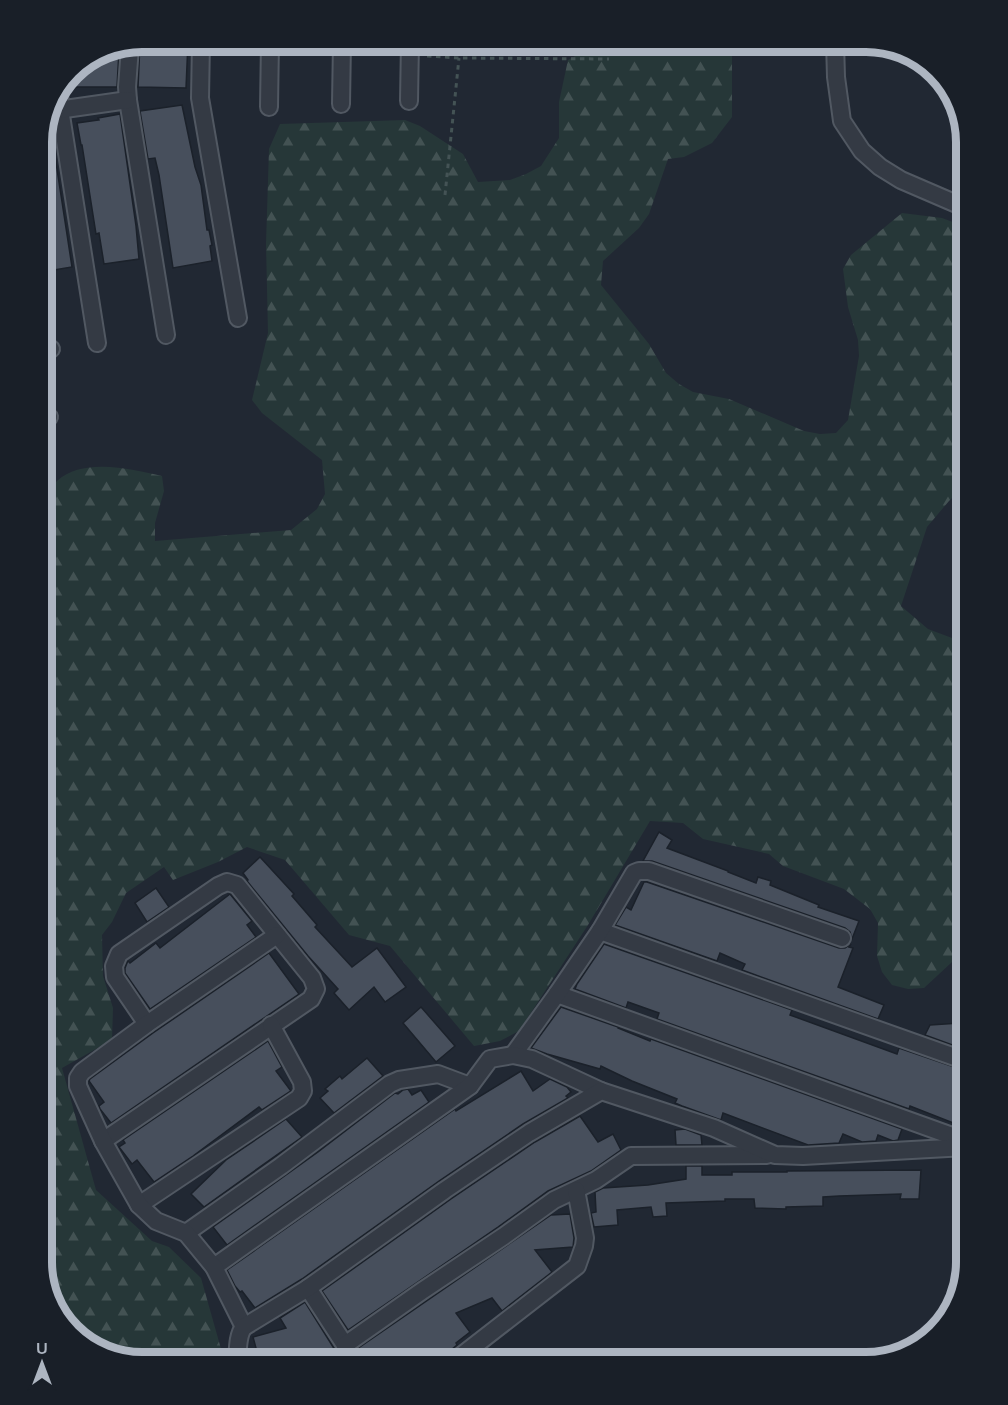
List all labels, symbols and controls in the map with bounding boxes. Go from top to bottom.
north arrow [12,1333,72,1393]
text: U [36,1338,48,1360]

